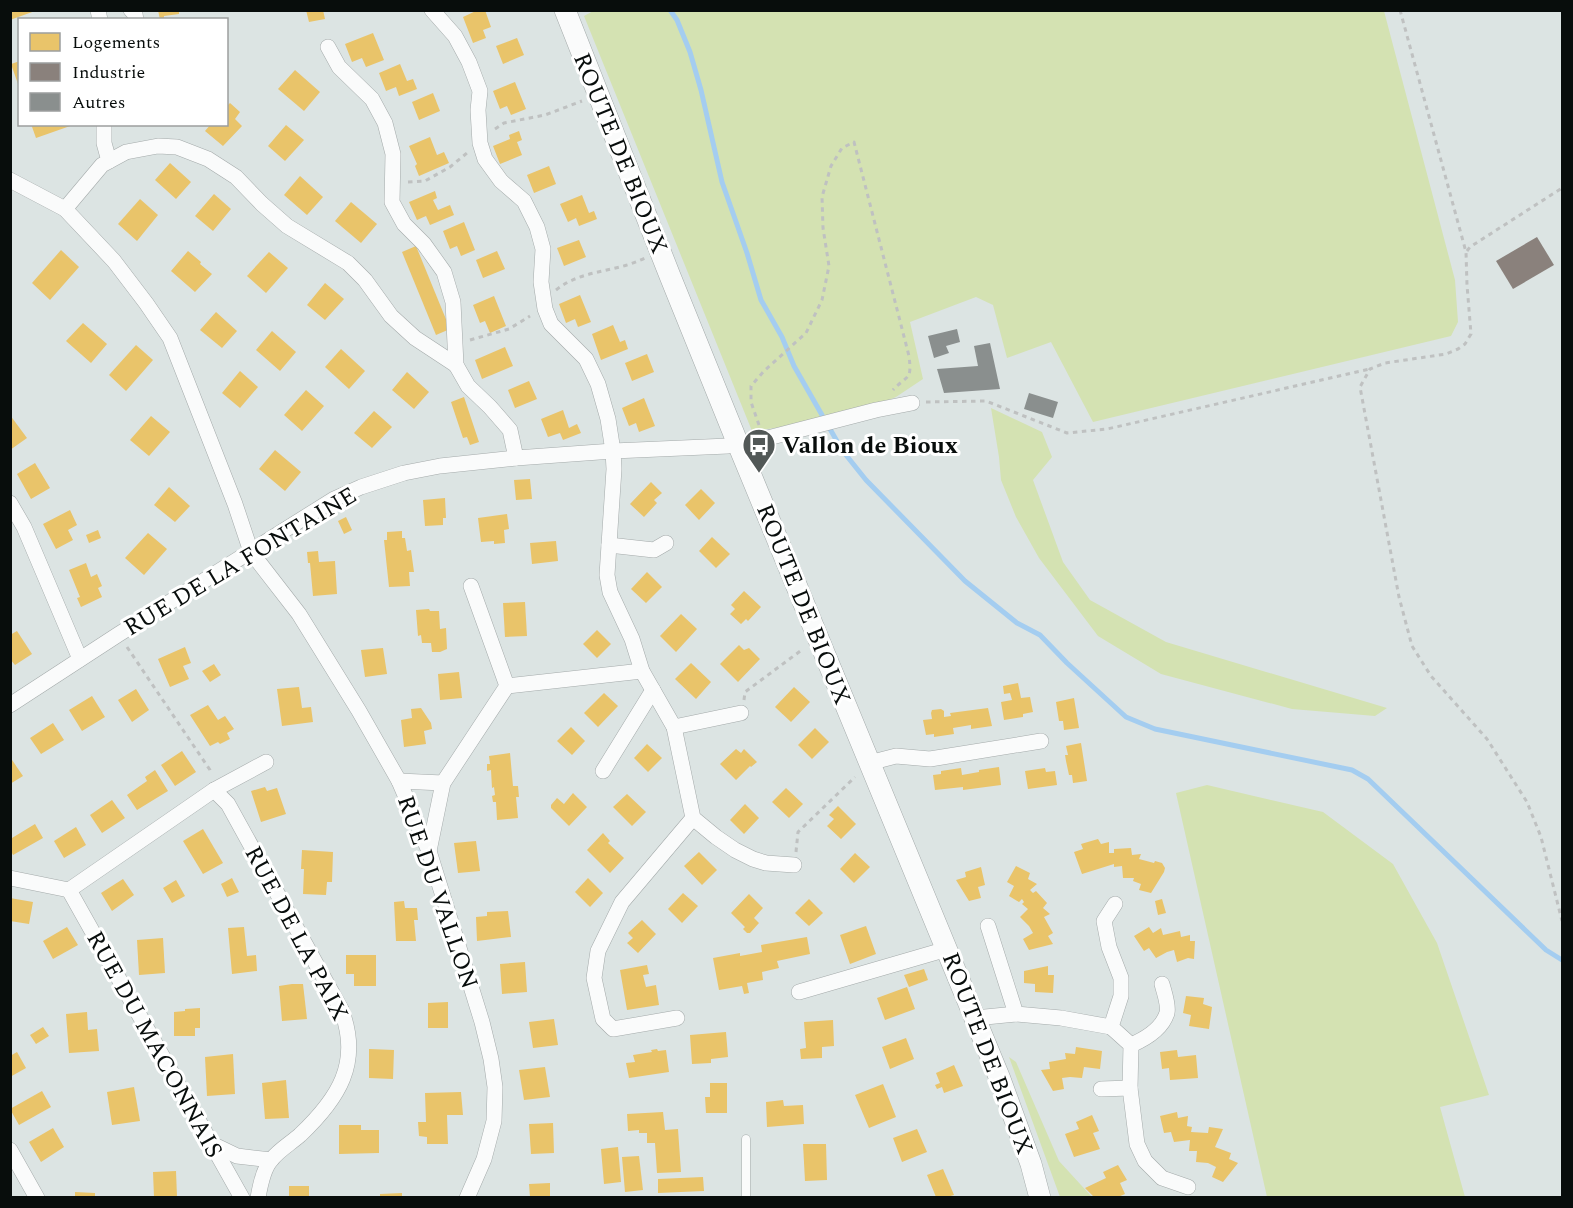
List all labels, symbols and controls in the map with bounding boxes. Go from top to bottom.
legend [18,18,228,126]
text: Logements [72,29,160,56]
street label: ROUTE DE BIOUX [563,47,677,259]
text: Industrie [72,59,145,86]
text: Autres [72,89,125,116]
bus stop icon: Vallon de Bioux [741,427,777,474]
place label: Vallon de Bioux [782,428,958,464]
street label: RUE DE LA FONTAINE [117,478,364,646]
street label: ROUTE DE BIOUX [746,498,860,710]
street label: RUE DU VALLON [387,791,487,994]
street label: RUE DE LA PAIX [235,839,358,1028]
street label: RUE DU MACONNAIS [77,924,232,1165]
street label: ROUTE DE BIOUX [932,947,1042,1160]

